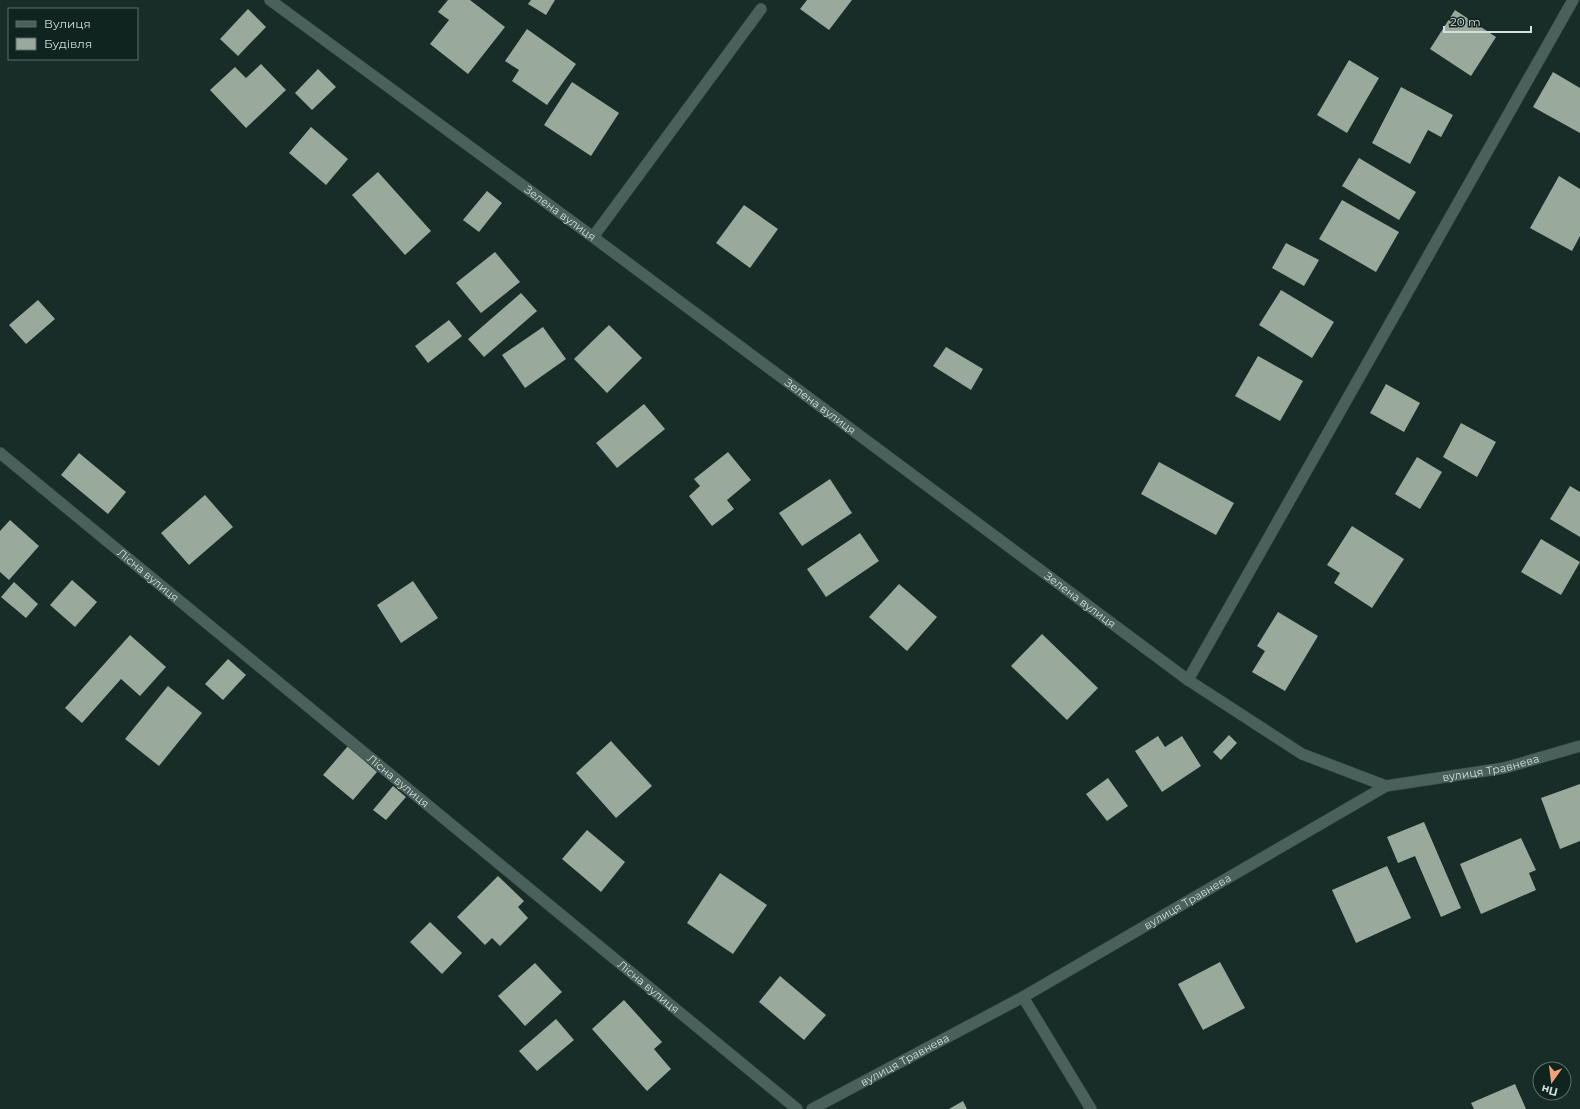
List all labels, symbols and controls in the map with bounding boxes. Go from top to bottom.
legend [8,8,138,60]
scale bar [1444,8,1531,34]
text: 20 m [1450,14,1481,29]
text: Вулиця [44,16,91,31]
text: Будівля [44,36,92,51]
street label: Зелена вулиця [522,182,599,244]
street label: Зелена вулиця [782,375,859,437]
street label: Лісна вулиця [114,545,182,605]
street label: Зелена вулиця [1042,569,1119,631]
street label: Лісна вулиця [365,751,432,810]
street label: вулиця Травнева [1441,751,1541,784]
street label: вулиця Травнева [1141,871,1233,932]
street label: Лісна вулиця [615,957,682,1016]
street label: вулиця Травнева [858,1030,952,1089]
north arrow [1532,1061,1572,1101]
text: Пн [1540,1082,1559,1100]

